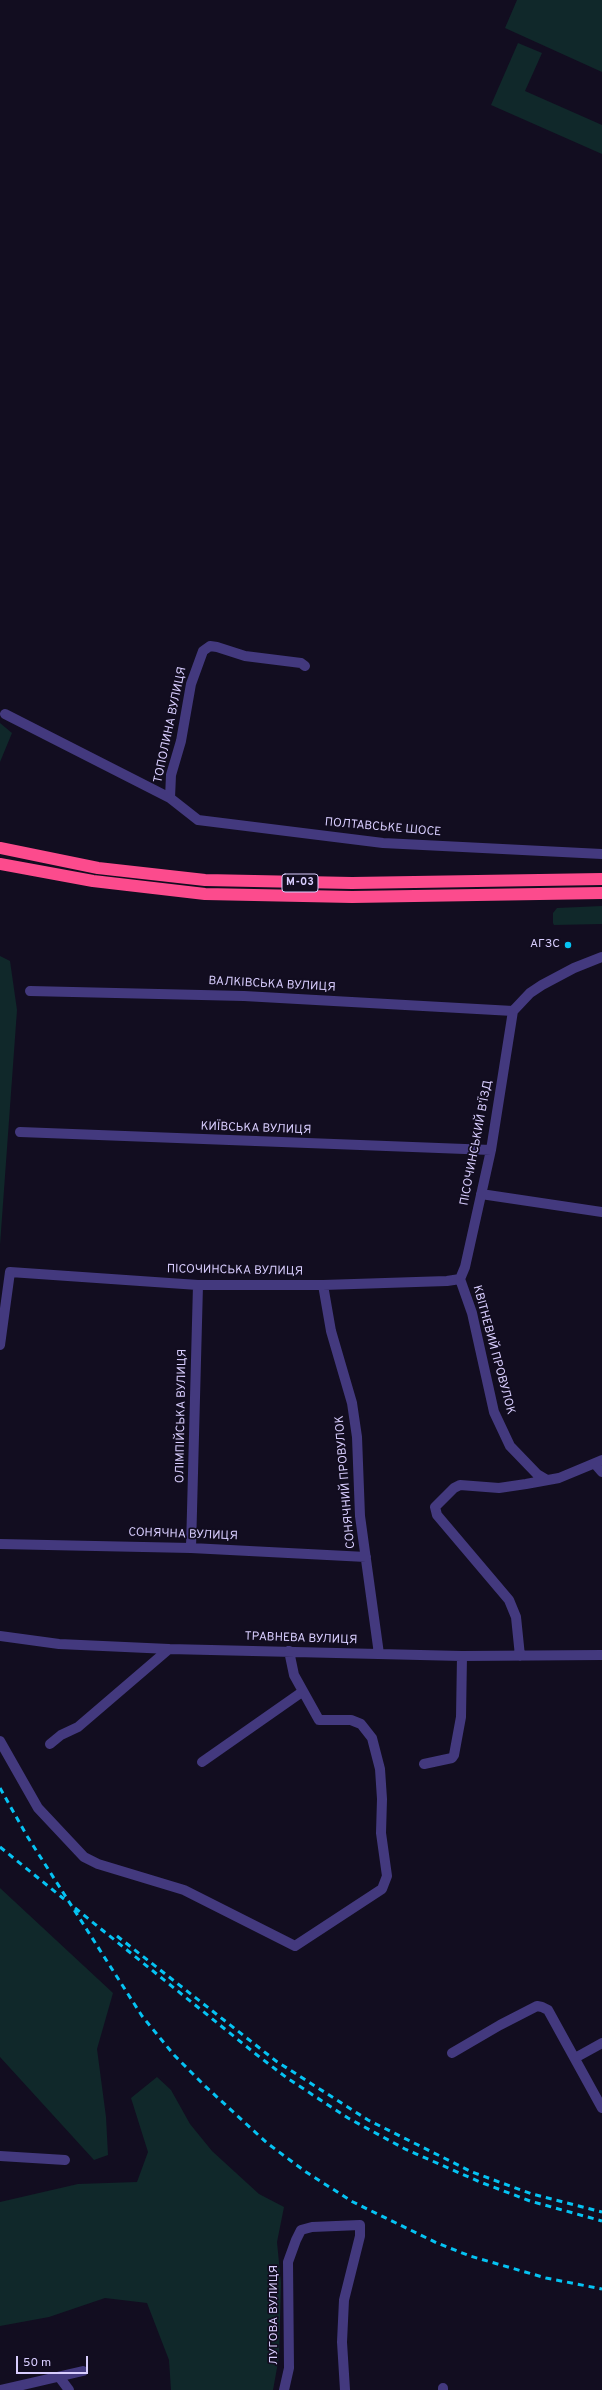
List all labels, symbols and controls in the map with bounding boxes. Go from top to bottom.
street label: ТОПОЛИНА ВУЛИЦЯ [152,666,190,784]
street label: ПОЛТАВСЬКЕ ШОСЕ [324,816,442,840]
road number: М-03 [282,874,318,892]
place label: АГЗС [530,938,560,952]
marker: АГЗС [563,940,573,950]
street label: ВАЛКІВСЬКА ВУЛИЦЯ [208,974,336,996]
street label: ПІСОЧИНСЬКИЙ В’ЇЗД [458,1079,496,1207]
street label: КИЇВСЬКА ВУЛИЦЯ [200,1120,312,1138]
street label: ПІСОЧИНСЬКА ВУЛИЦЯ [167,1263,303,1279]
street label: КВІТНЕВИЙ ПРОВУЛОК [469,1284,517,1416]
street label: ОЛІМПІЙСЬКА ВУЛИЦЯ [174,1349,190,1483]
street label: СОНЯЧНИЙ ПРОВУЛОК [333,1415,359,1549]
street label: СОНЯЧНА ВУЛИЦЯ [128,1526,238,1544]
street label: ТРАВНЕВА ВУЛИЦЯ [244,1630,358,1648]
street label: ЛУГОВА ВУЛИЦЯ [268,2265,282,2365]
scale bar [18,2348,90,2374]
text: 50 m [23,2355,51,2371]

